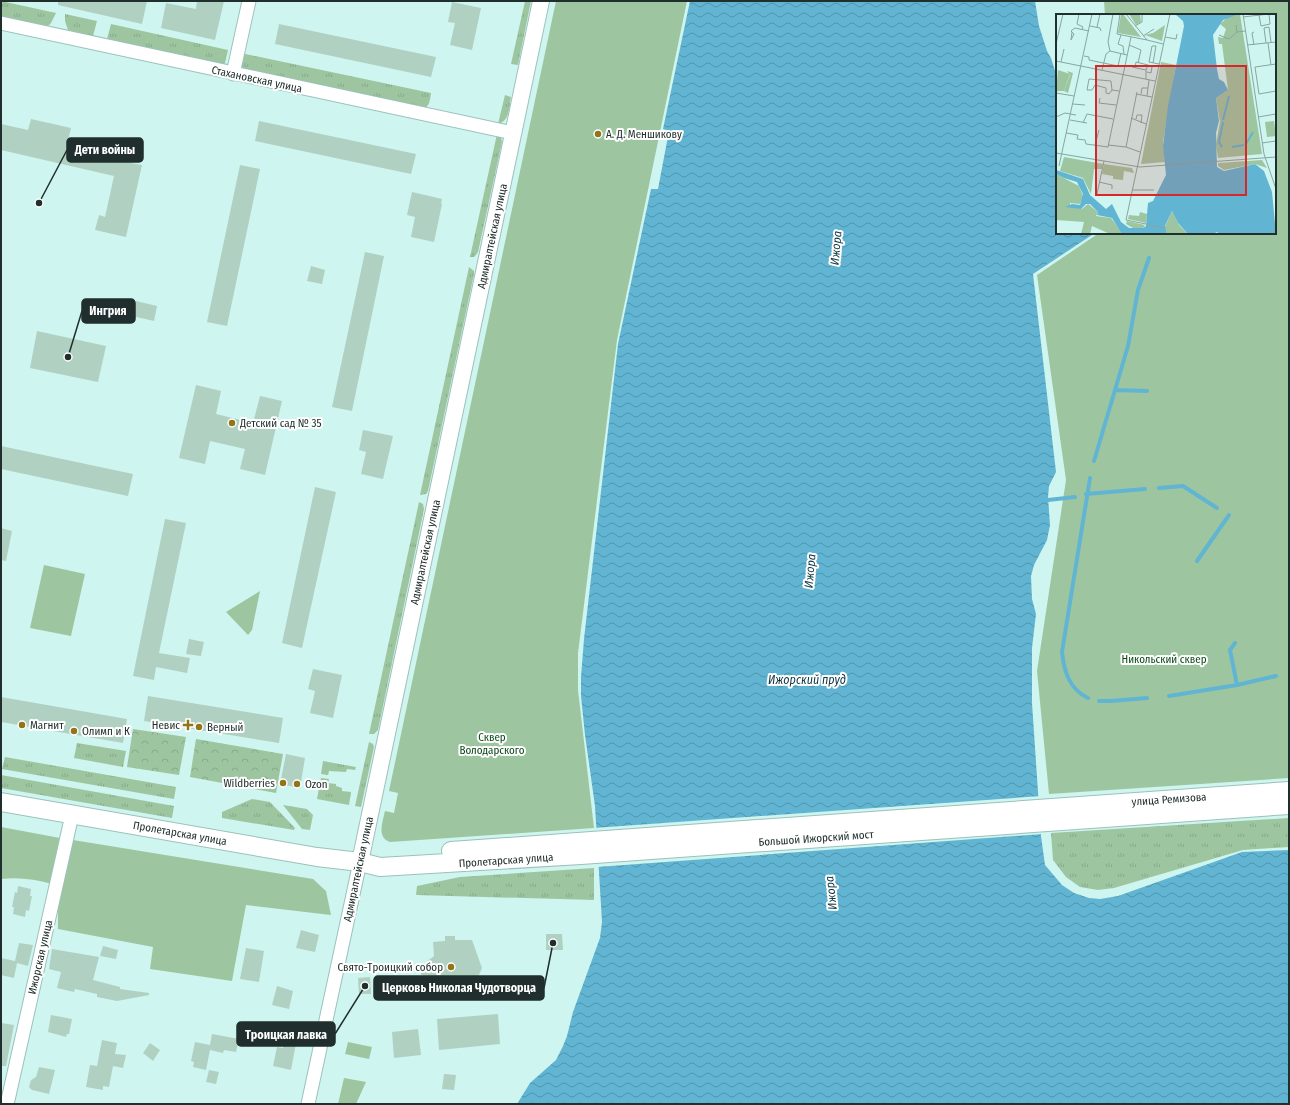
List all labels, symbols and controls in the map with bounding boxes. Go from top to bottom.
inset map [1056,14,1276,234]
street label: Стахановская улица [210,64,303,95]
place label: А. Д. Меншикову [606,128,682,141]
marker: А. Д. Меншикову [593,129,603,139]
callout: Дети войны [67,138,143,162]
text: Дети войны [74,143,135,157]
street label: Адмиралтейская улица [475,182,510,290]
water label: Ижора [828,230,844,266]
callout: Ингрия [82,299,135,323]
text: Ингрия [89,304,127,318]
place label: Детский сад № 35 [239,417,322,430]
marker: Детский сад № 35 [227,418,237,428]
street label: Адмиралтейская улица [408,498,443,606]
water label: Ижора [802,553,818,589]
park label: Никольский сквер [1122,653,1207,666]
water label: Ижорский пруд [768,673,846,687]
place label: Магнит [30,719,64,732]
place label: Невис [152,719,180,732]
marker: Магнит [17,720,27,730]
marker: Невис [183,720,193,730]
place label: Верный [207,721,243,734]
marker: Верный [194,722,204,732]
place label: Олимп и К [82,725,130,738]
marker: Олимп и К [69,726,79,736]
park label: Сквер Володарского [459,731,525,757]
place label: Wildberries [223,777,275,790]
marker: Wildberries [278,778,288,788]
place label: Ozon [305,778,328,791]
marker: Ozon [292,779,302,789]
street label: улица Ремизова [1131,790,1207,809]
street label: Адмиралтейская улица [341,815,376,923]
street label: Пролетарская улица [132,819,228,848]
street label: Большой Ижорский мост [758,828,875,849]
street label: Пролетарская улица [458,851,554,870]
water label: Ижора [822,875,840,911]
street label: Ижорская улица [26,919,55,996]
place label: Свято-Троицкий собор [337,961,443,974]
marker: Свято-Троицкий собор [446,962,456,972]
callout: Церковь Николая Чудотворца [374,976,544,1000]
text: Церковь Николая Чудотворца [382,981,536,995]
callout: Троицкая лавка [237,1022,335,1046]
text: Троицкая лавка [245,1028,327,1042]

